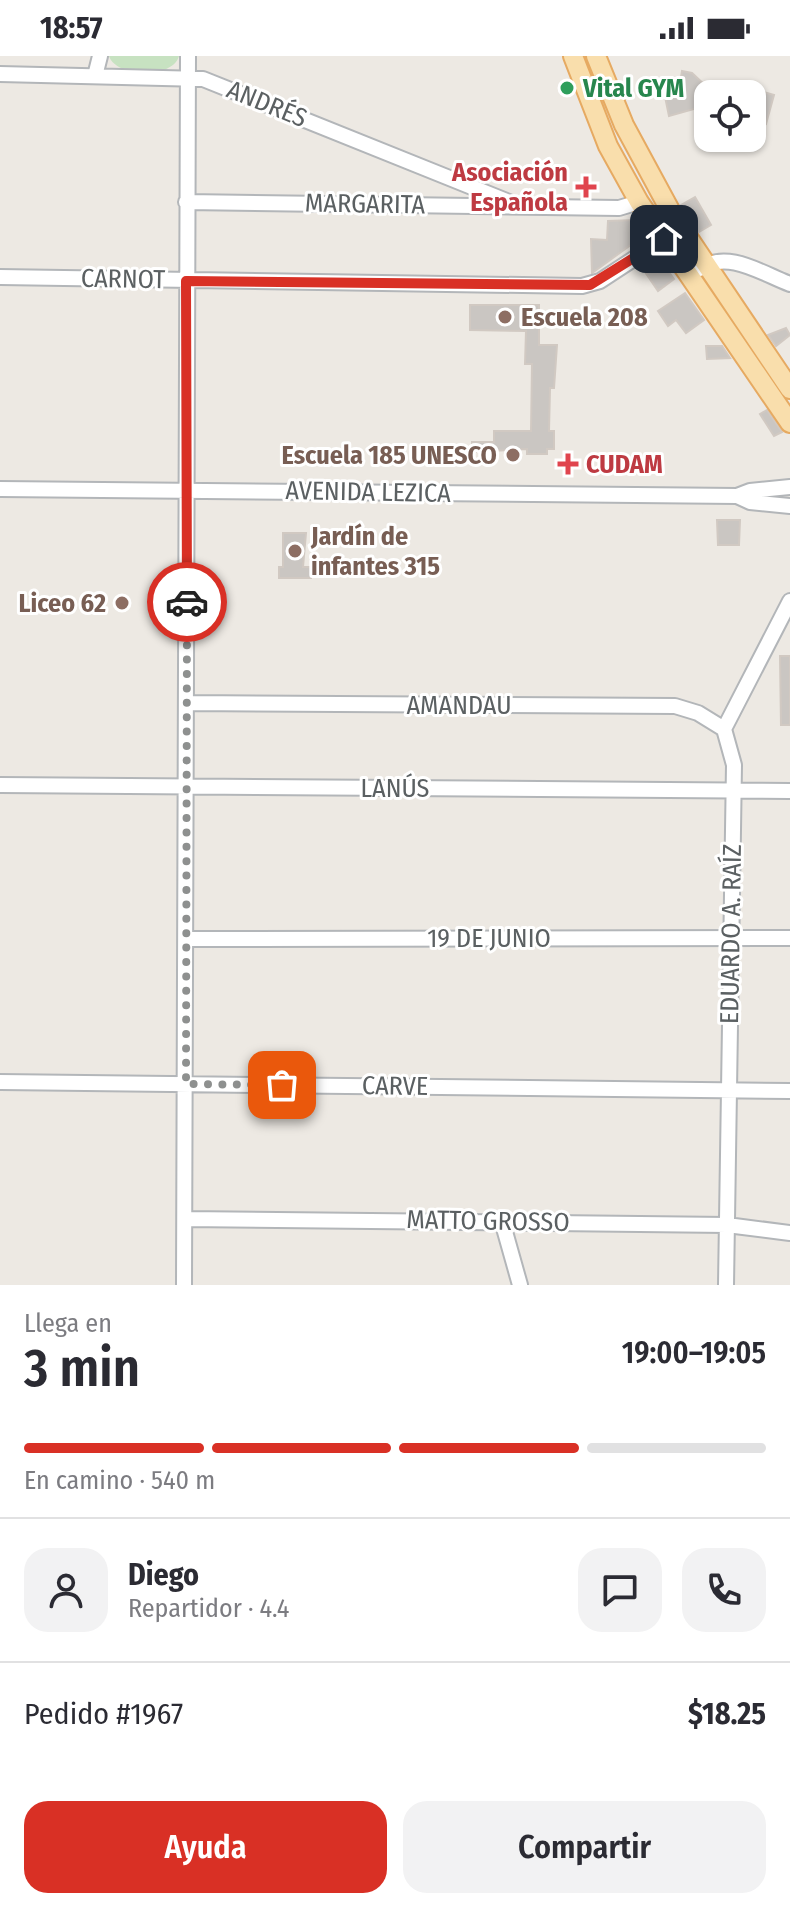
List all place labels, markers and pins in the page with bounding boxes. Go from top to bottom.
place label: Vital GYM [582,73,684,104]
marker: Vital GYM [558,79,576,97]
place label: Asociación Española [451,157,568,218]
marker: Asociación Española [575,176,597,198]
pin [630,205,698,273]
place label: Escuela 208 [521,302,648,333]
marker: Escuela 208 [496,308,514,326]
place label: Escuela 185 UNESCO [282,440,497,471]
marker: Escuela 185 UNESCO [504,446,522,464]
place label: CUDAM [586,449,663,480]
marker: CUDAM [557,453,579,475]
place label: Jardín de infantes 315 [310,521,440,582]
marker: Jardín de infantes 315 [286,542,304,560]
place label: Liceo 62 [18,588,106,619]
marker: Liceo 62 [113,594,131,612]
pin [248,1051,316,1119]

